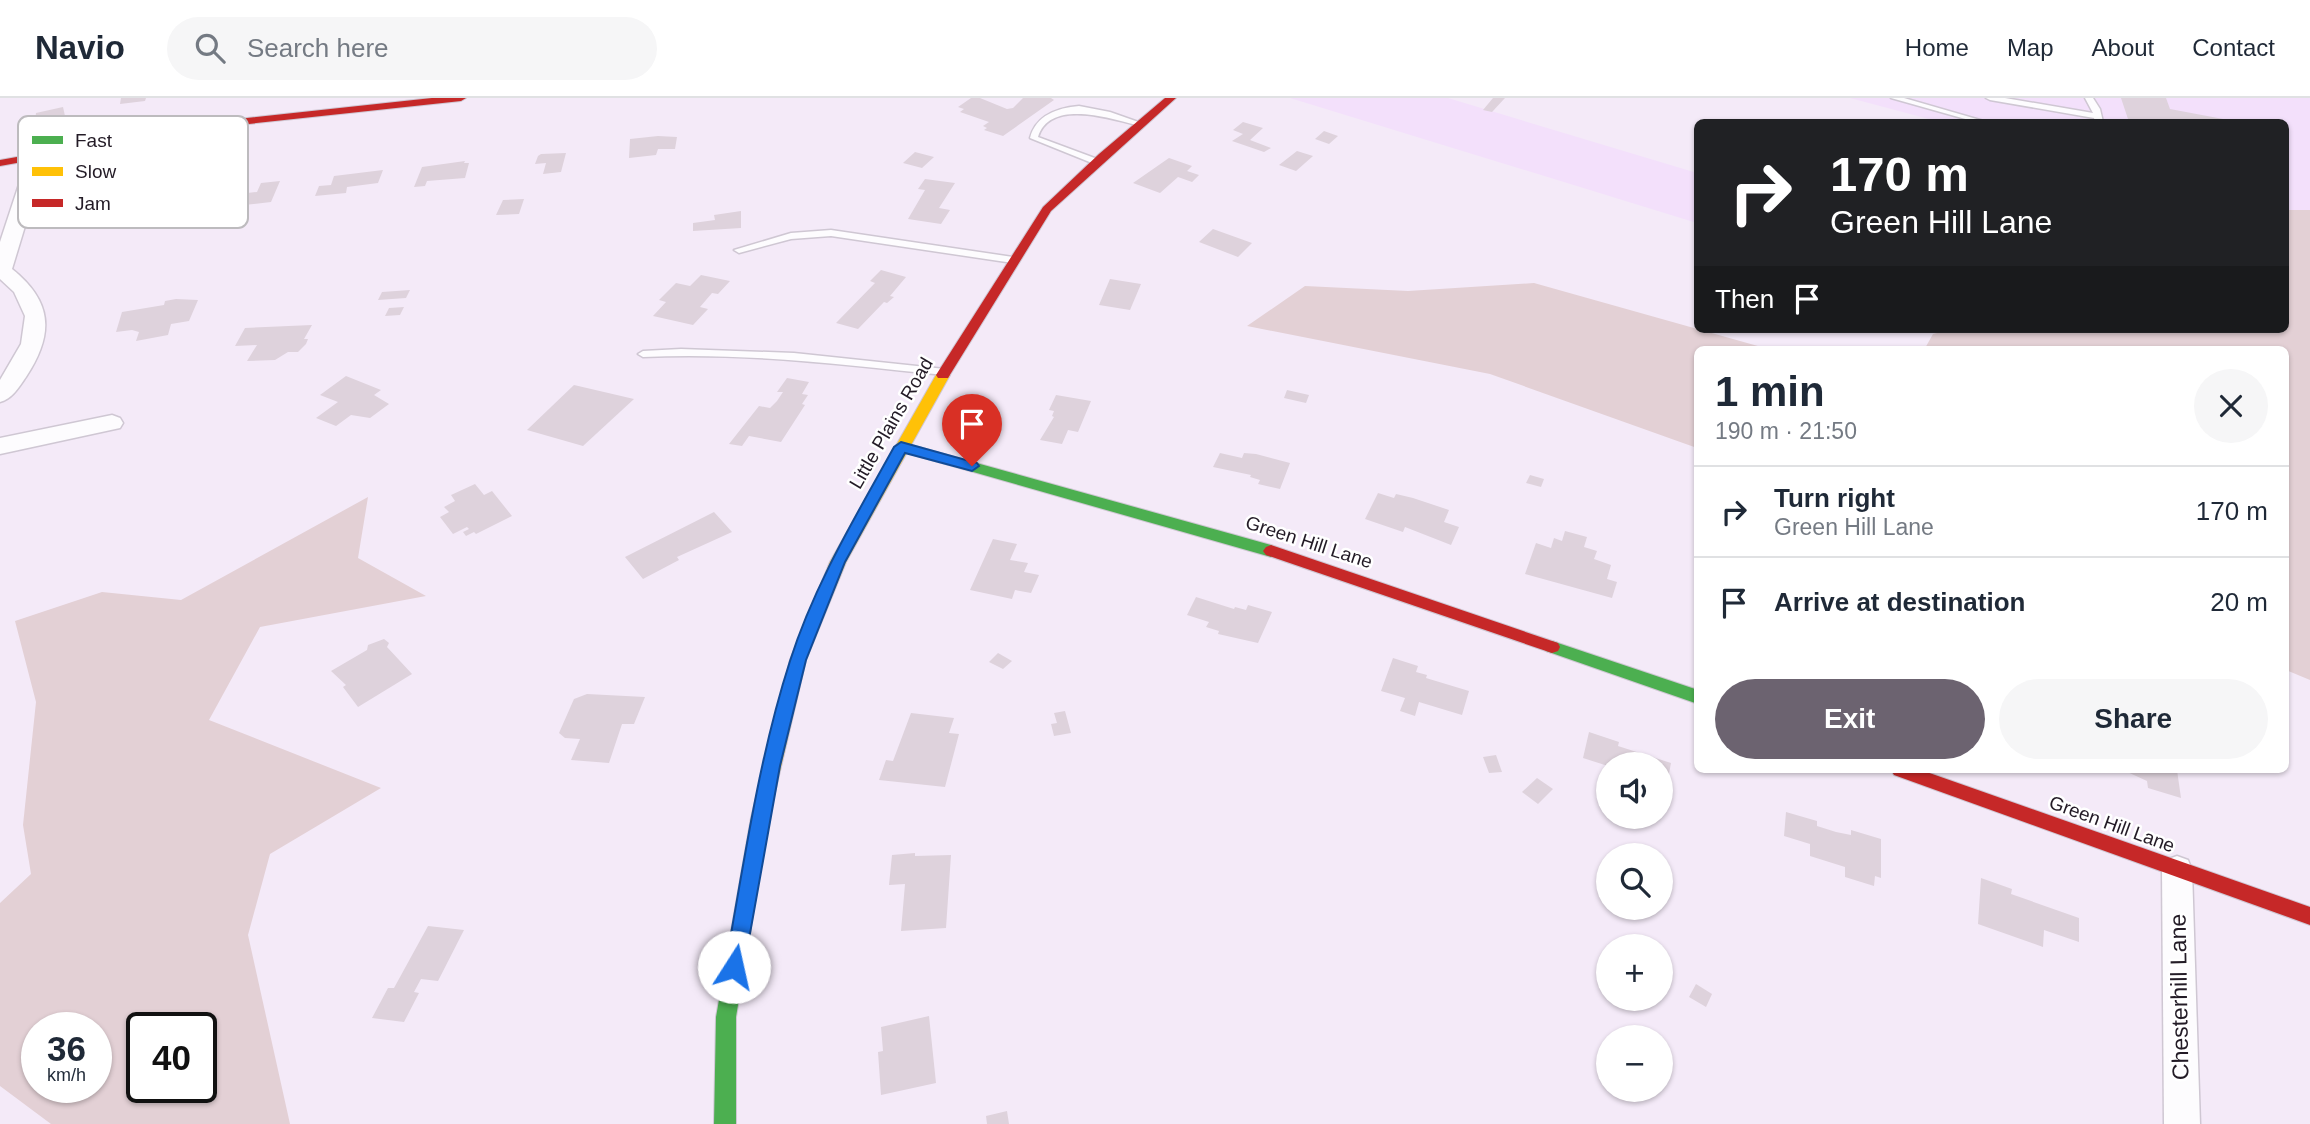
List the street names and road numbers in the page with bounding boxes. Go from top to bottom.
street label: Little Plains Road [845,354,937,492]
street label: Green Hill Lane [1243,512,1375,572]
street label: Green Hill Lane [2046,792,2178,856]
street label: Chesterhill Lane [2165,914,2193,1080]

